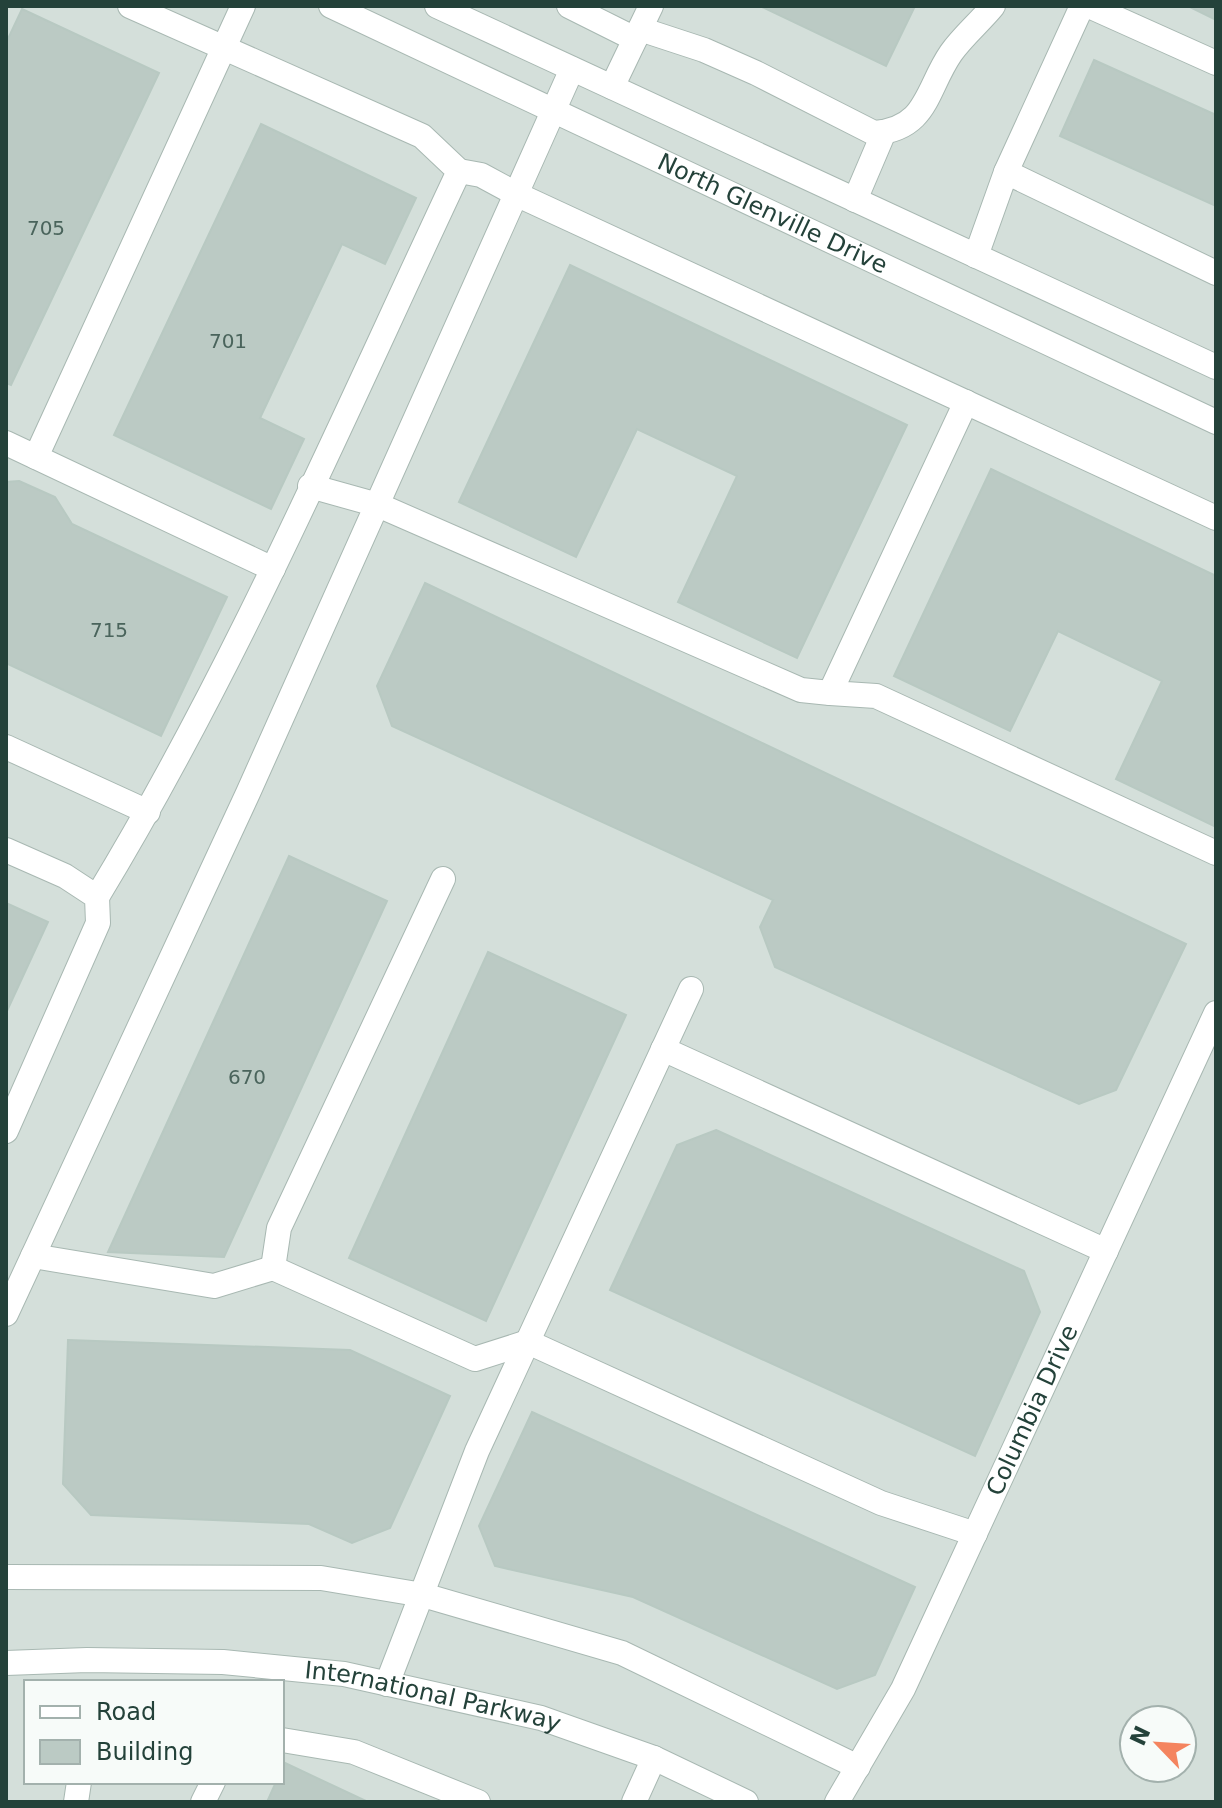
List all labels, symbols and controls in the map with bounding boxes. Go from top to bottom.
street label: North Glenville Drive [653,148,892,280]
house number: 705 [27,216,65,240]
house number: 701 [209,329,247,353]
house number: 715 [90,618,128,642]
house number: 670 [228,1065,266,1089]
street label: Columbia Drive [980,1320,1084,1500]
street label: International Parkway [303,1656,565,1738]
legend [24,1680,284,1784]
text: Road [96,1698,156,1726]
north arrow [1118,1704,1198,1784]
text: N [1125,1722,1156,1749]
text: Building [96,1738,193,1766]

